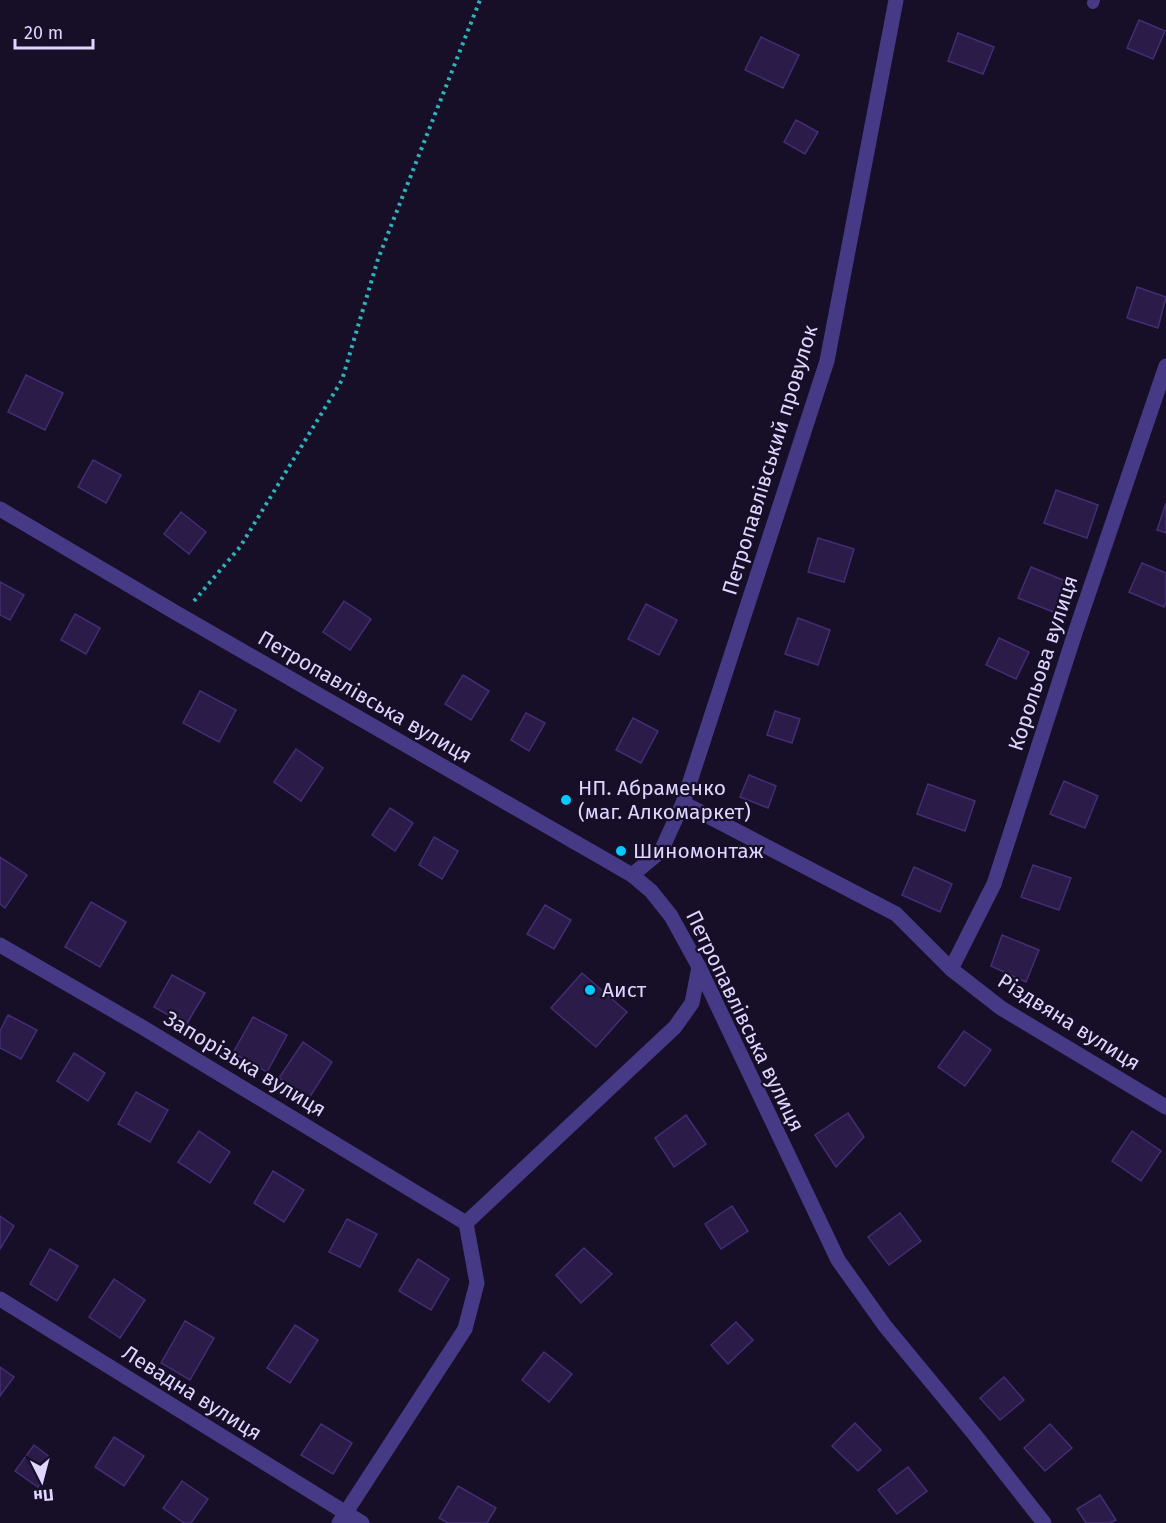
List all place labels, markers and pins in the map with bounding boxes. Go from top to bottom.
place label: НП. Абраменко (маг. Алкомаркет) [578,775,751,825]
marker: НП. Абраменко (маг. Алкомаркет) [559,793,573,807]
place label: Шиномонтаж [633,838,764,864]
marker: Шиномонтаж [614,844,628,858]
place label: Аист [602,977,647,1003]
marker: Аист [583,983,597,997]

